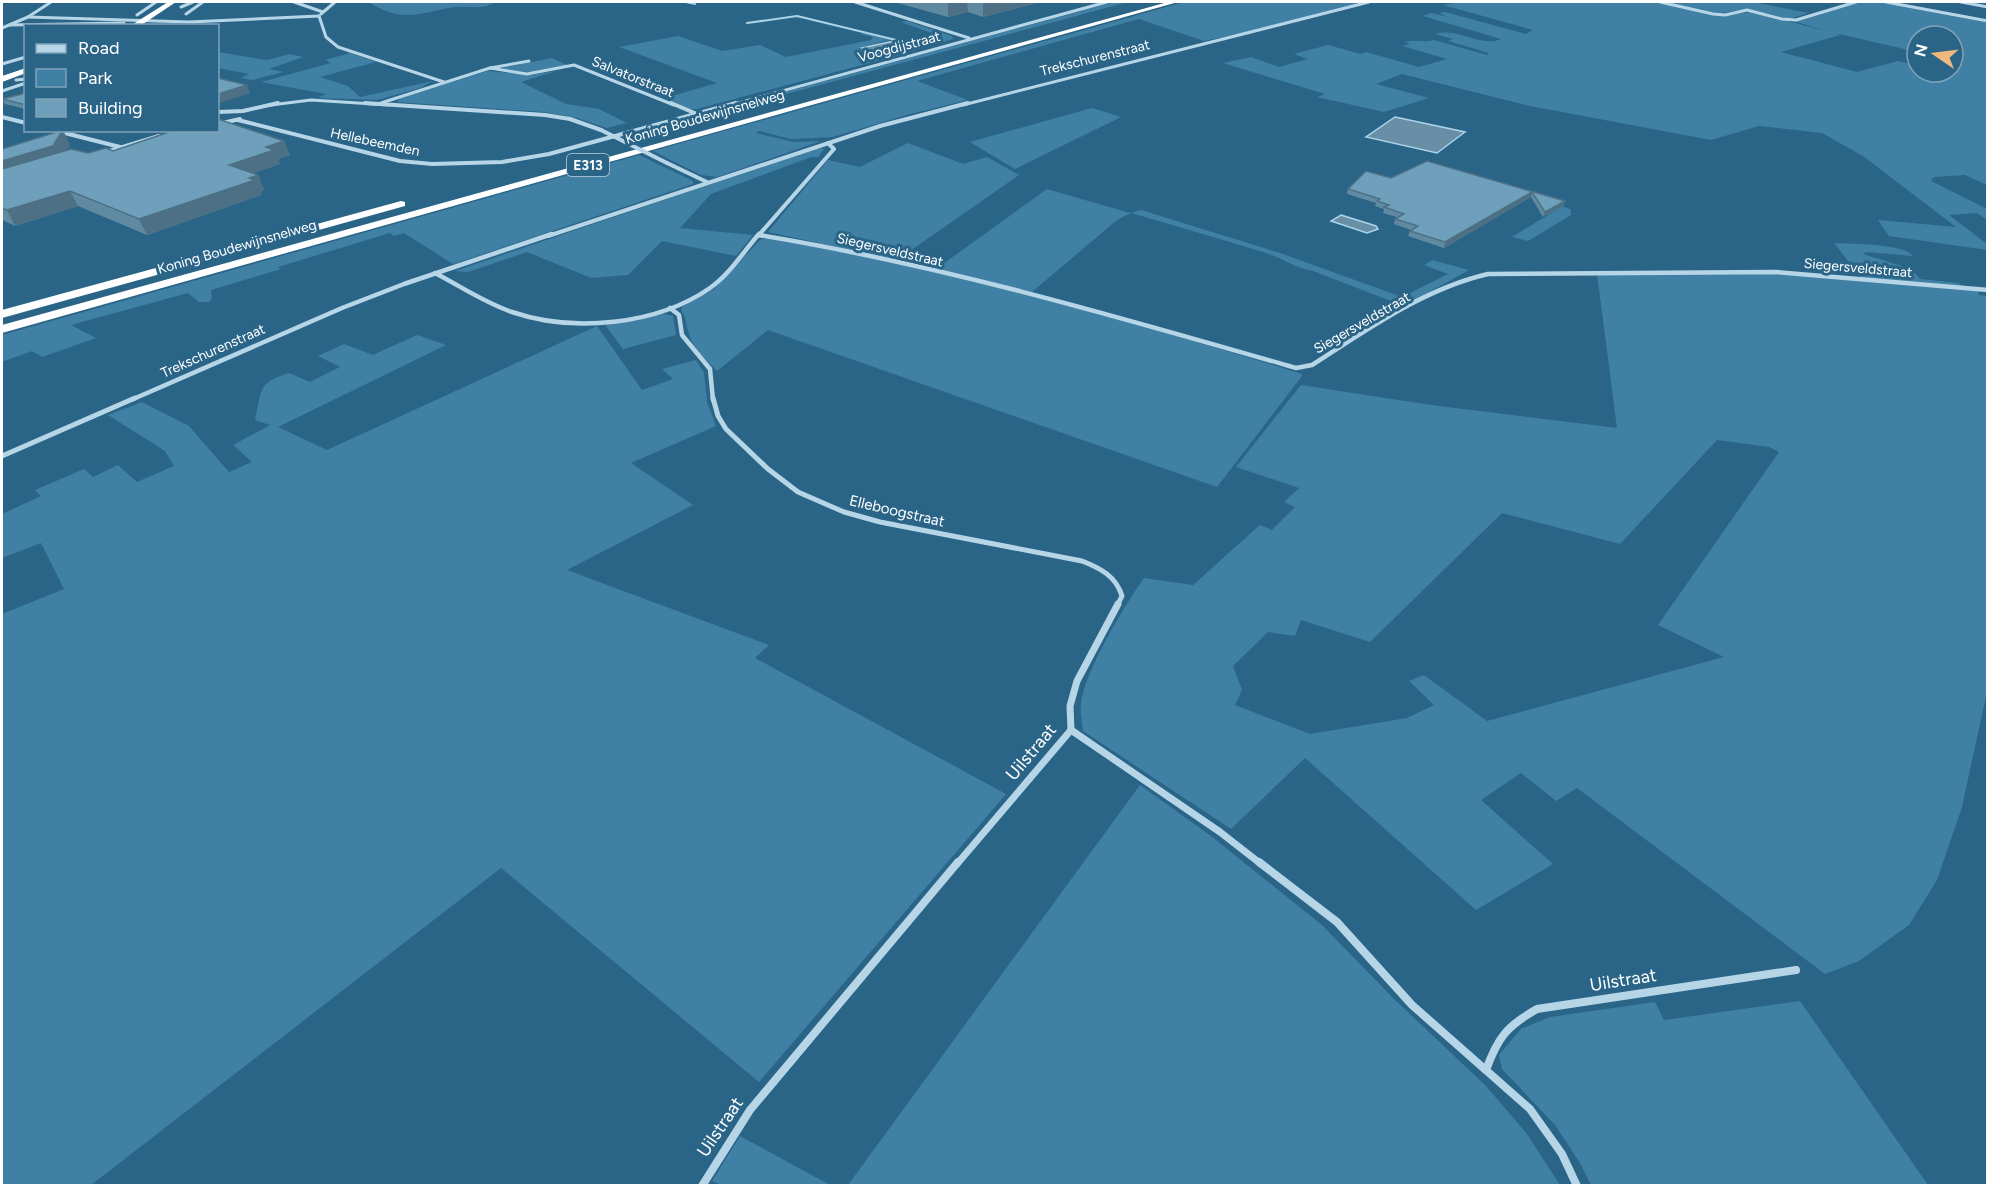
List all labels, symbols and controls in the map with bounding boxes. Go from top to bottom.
legend [24,24,219,132]
north arrow [1905,24,1965,84]
street label: Voogdijstraat [856,28,942,66]
street label: Trekschurenstraat [1038,36,1152,80]
text: Road [78,37,119,59]
text: N [1910,42,1932,59]
street label: Salvatorstraat [589,53,677,101]
text: Park [78,67,113,89]
street label: Koning Boudewijnsnelweg [623,86,787,148]
text: Building [78,97,143,119]
street label: Hellebeemden [329,124,421,160]
road number: E313 [567,154,609,176]
street label: Koning Boudewijnsnelweg [155,216,319,278]
street label: Siegersveldstraat [835,229,945,271]
street label: Siegersveldstraat [1803,255,1913,281]
street label: Siegersveldstraat [1311,288,1413,358]
street label: Trekschurenstraat [158,320,268,382]
street label: Elleboogstraat [848,491,947,531]
street label: Uilstraat [1001,719,1061,785]
street label: Uilstraat [1588,964,1658,996]
street label: Uilstraat [692,1093,748,1161]

